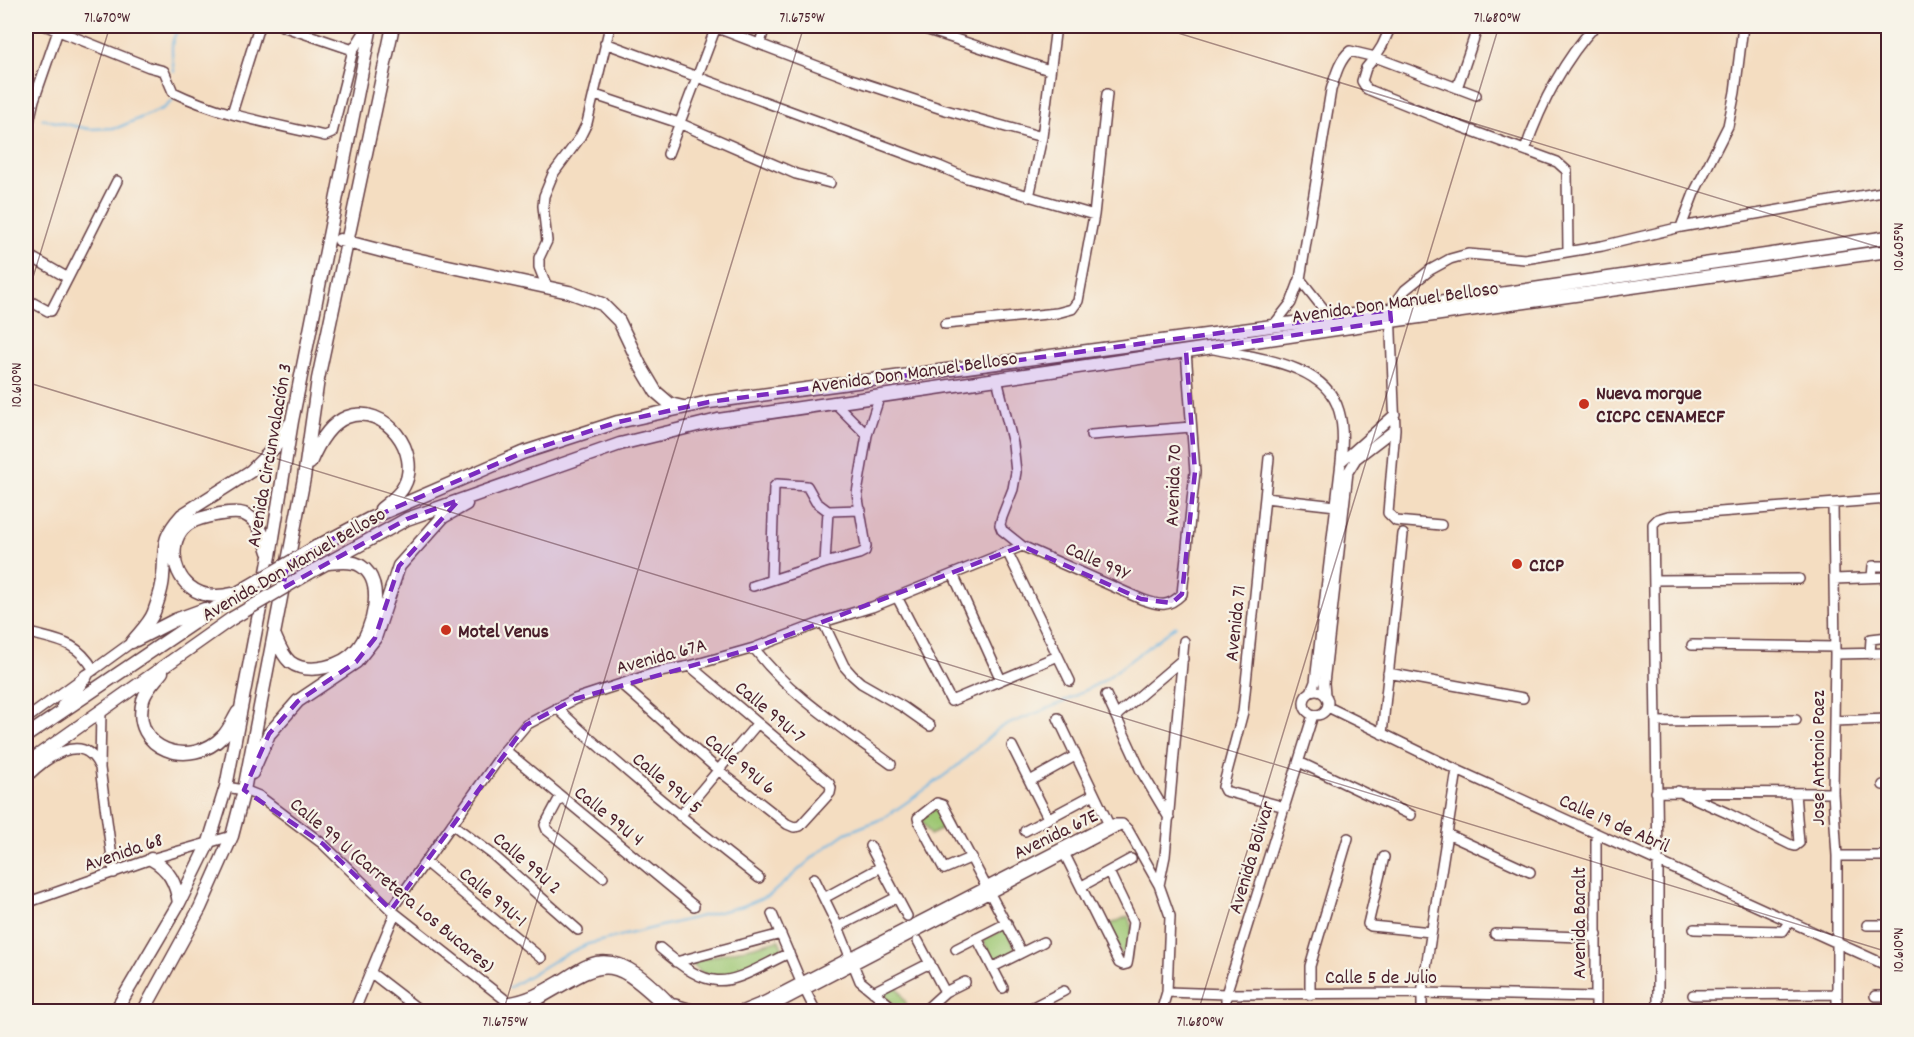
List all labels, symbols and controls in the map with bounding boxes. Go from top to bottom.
text: 71.670°W [84,8,130,30]
text: 71.675°W [780,8,825,30]
text: 71.680°W [1474,8,1521,30]
text: 10.605°N [1889,223,1911,271]
street label: Avenida Don Manuel Belloso [1290,276,1501,332]
street label: Avenida Don Manuel Belloso [809,346,1020,402]
street label: Avenida Circunvalación 3 [241,361,301,550]
text: 10.610°N [7,363,29,408]
place label: Nueva morgue CICPC CENAMECF [1596,381,1726,432]
marker: Nueva morgue CICPC CENAMECF [1577,397,1591,411]
street label: Avenida 70 [1160,443,1190,527]
street label: Avenida Don Manuel Belloso [197,501,392,630]
street label: Calle 99Y [1060,536,1134,590]
place label: CICP [1529,553,1564,581]
marker: CICP [1510,557,1524,571]
street label: Avenida 71 [1219,584,1255,663]
place label: Motel Venus [458,619,549,647]
marker: Motel Venus [439,623,453,637]
street label: Avenida 67A [613,632,710,683]
street label: Calle 99U-7 [728,675,810,751]
street label: Jose Antonio Paez [1806,690,1834,826]
street label: Calle 99U 6 [697,728,781,803]
street label: Calle 99U 5 [625,747,707,822]
street label: Calle 99U 4 [567,780,649,854]
street label: Calle 19 de Abril [1554,788,1674,862]
street label: Calle 99 U (Carretera Los Bucares) [282,792,500,981]
street label: Avenida Bolivar [1222,798,1283,918]
street label: Avenida 67E [1009,803,1103,868]
street label: Calle 99U 2 [485,826,567,902]
street label: Avenida 68 [81,827,167,880]
street label: Calle 99U-1 [452,861,532,935]
street label: Avenida Baralt [1567,867,1595,979]
text: 10.610°N [1889,928,1911,973]
street label: Calle 5 de Julio [1325,965,1437,993]
text: 71.675°W [483,1012,528,1034]
text: 71.680°W [1177,1012,1224,1034]

